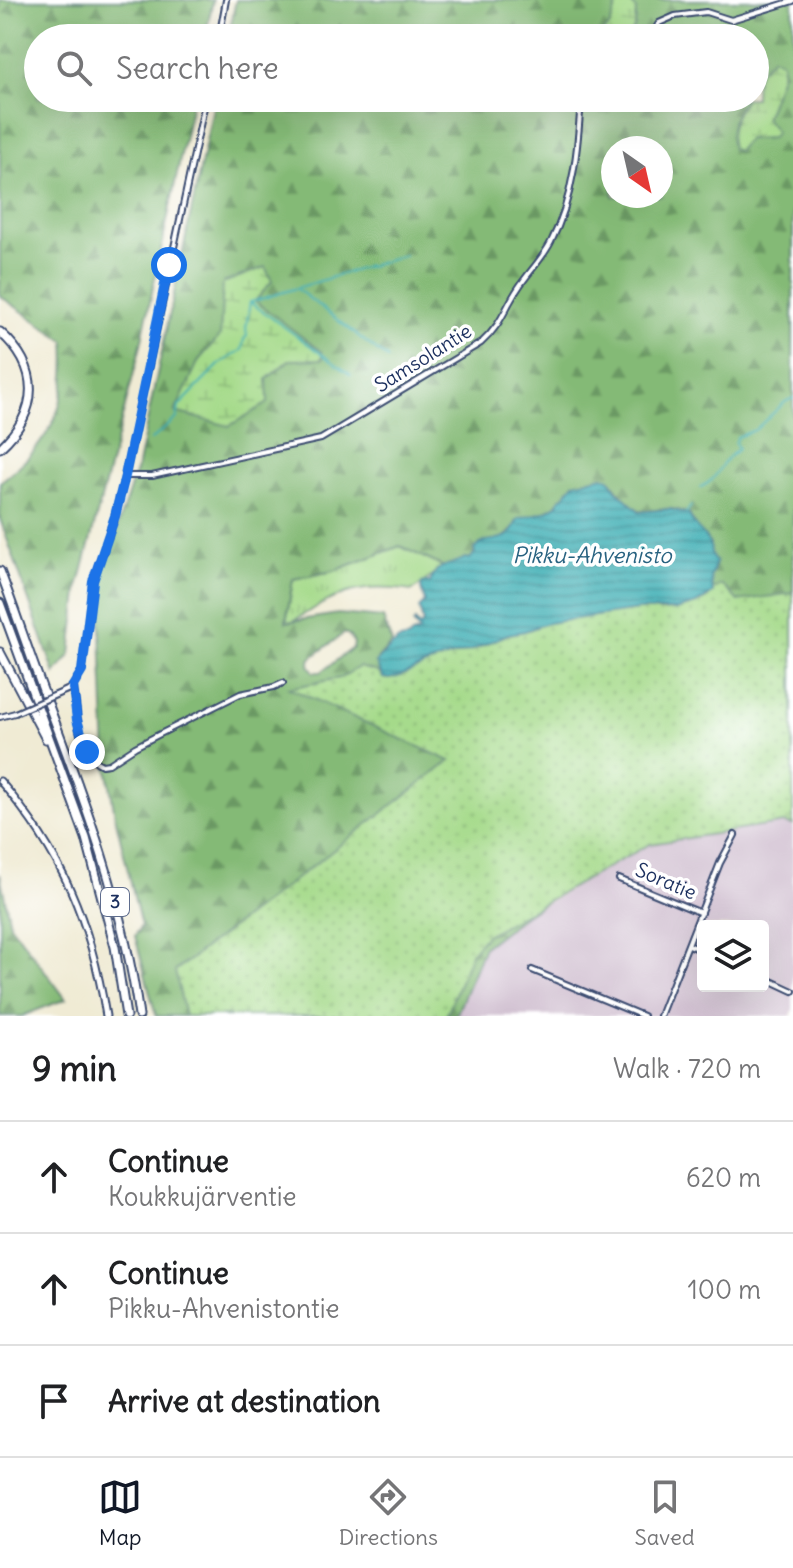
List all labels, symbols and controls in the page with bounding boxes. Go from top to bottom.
search box [24,24,769,112]
icon: search [52,46,96,90]
text: Search here [116,49,279,87]
north arrow [601,136,673,208]
route start [151,247,187,283]
street label: Samsolantie [370,318,476,397]
water label: Pikku-Ahvenisto [512,541,673,569]
route end [69,734,105,770]
street label: Soratie [632,857,700,904]
road number: 3 [101,888,129,916]
map controls [697,920,769,992]
button: layers [697,920,769,992]
text: 9 min [32,1047,117,1090]
text: Walk · 720 m [613,1052,761,1085]
text: Continue [108,1142,229,1180]
icon: ahead [32,1155,76,1199]
text: 620 m [686,1161,761,1194]
text: Koukkujärventie [108,1180,297,1213]
text: Continue [108,1254,229,1292]
icon: ahead [32,1267,76,1311]
text: 100 m [687,1273,761,1306]
text: Pikku-Ahvenistontie [108,1292,340,1325]
icon: arrive [32,1379,76,1423]
text: Arrive at destination [108,1382,380,1420]
tab: Map [98,1475,142,1551]
tab: Directions [339,1475,438,1551]
tab: Saved [634,1475,695,1551]

